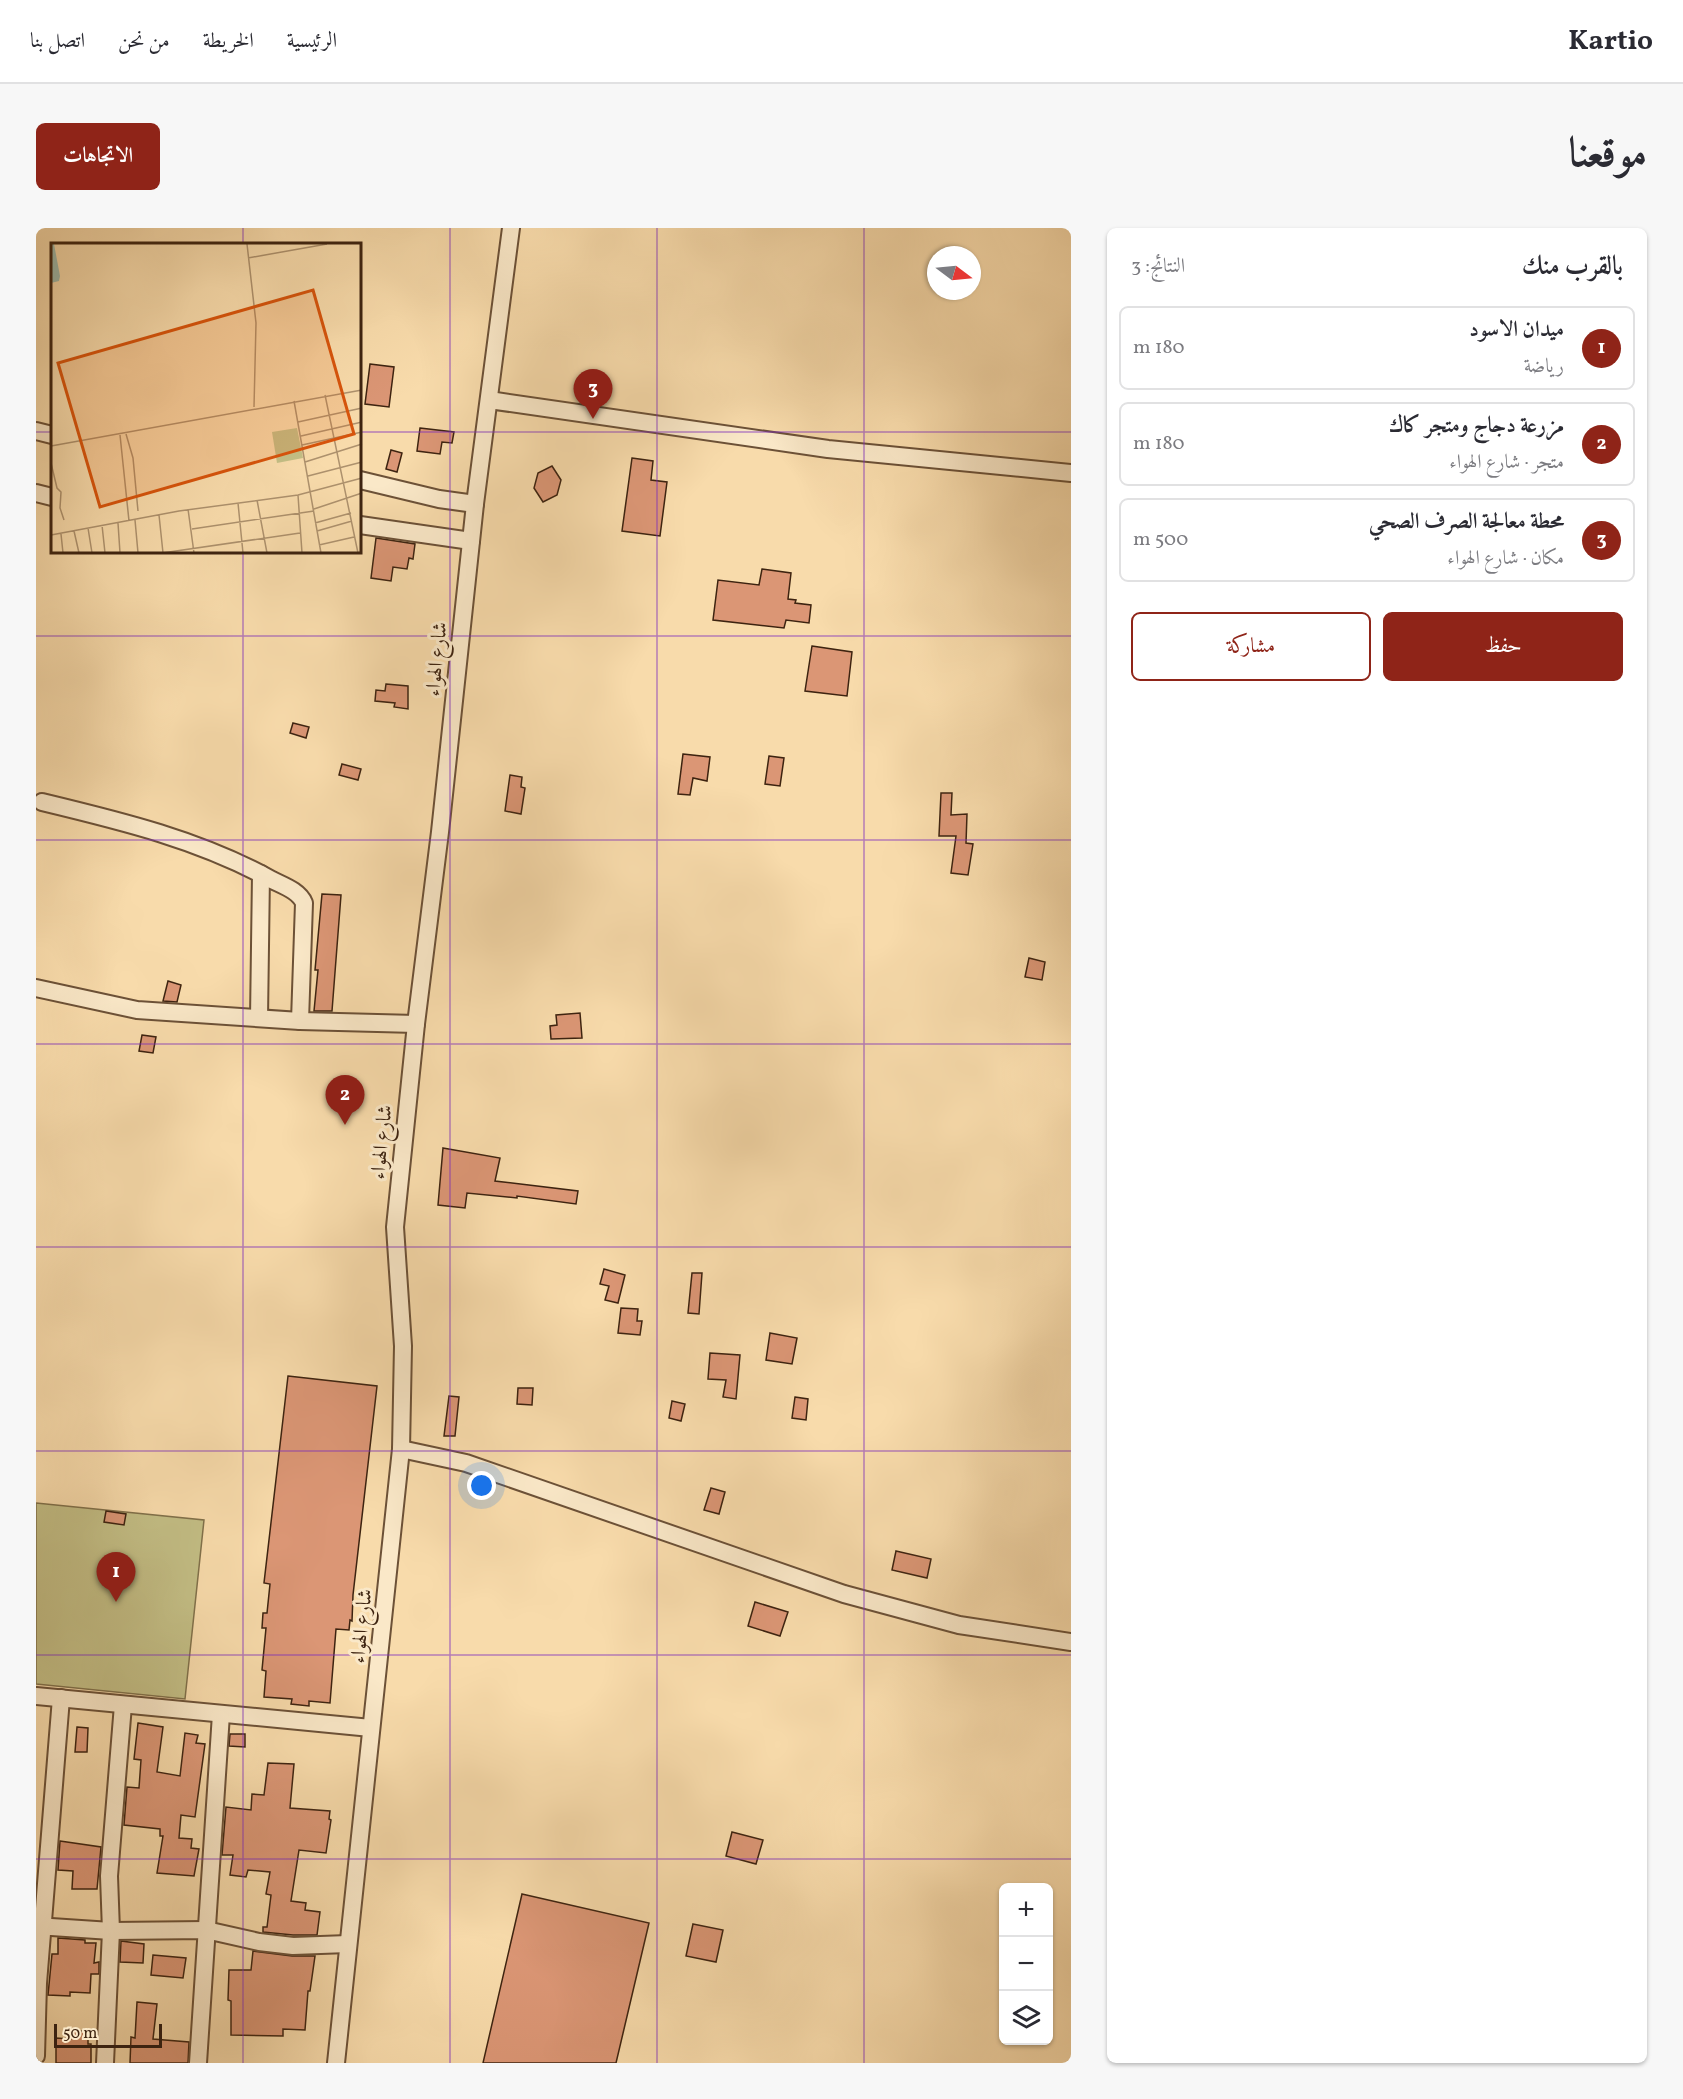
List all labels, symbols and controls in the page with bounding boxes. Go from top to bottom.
text: Kartio [1568,22,1653,61]
text: اتصل بنا [30,27,85,56]
text: من نحن [118,27,170,56]
text: الخريطة [203,27,254,56]
text: الرئيسية [287,27,337,56]
button: الاتجاهات [36,123,160,190]
text: موقعنا [1569,126,1647,185]
inset map [51,243,362,554]
north arrow [927,246,981,300]
text: بالقرب منك [1522,249,1623,285]
text: النتائج: 3 [1131,253,1185,281]
text: ميدان الاسود [1469,315,1564,346]
text: 180 m [1133,334,1185,362]
text: 1 [1597,334,1606,362]
text: رياضة [1524,353,1564,381]
pin: 3 [574,370,612,419]
text: مزرعة دجاج ومتجر كاك [1389,411,1564,442]
text: 180 m [1133,430,1185,458]
text: 2 [1596,430,1607,458]
text: متجر · شارع الهواء [1449,449,1564,477]
text: محطة معالجة الصرف الصحي [1369,507,1564,538]
text: 500 m [1133,526,1188,554]
text: 3 [1596,526,1607,554]
text: مكان · شارع الهواء [1447,545,1564,573]
button: مشاركة [1131,612,1371,681]
button: حفظ [1383,612,1623,681]
street label: شارع الهواء [419,620,458,698]
pin: 2 [326,1076,364,1125]
street label: شارع الهواء [364,1103,403,1181]
your location [467,1471,496,1500]
pin: 1 [96,1552,136,1602]
street label: شارع الهواء [344,1587,383,1665]
map controls [999,1883,1053,2045]
button: + [999,1883,1053,1937]
button: − [999,1937,1053,1991]
button: layers [999,1991,1053,2045]
scale bar [54,2021,162,2048]
text: 50 m [63,2023,97,2045]

